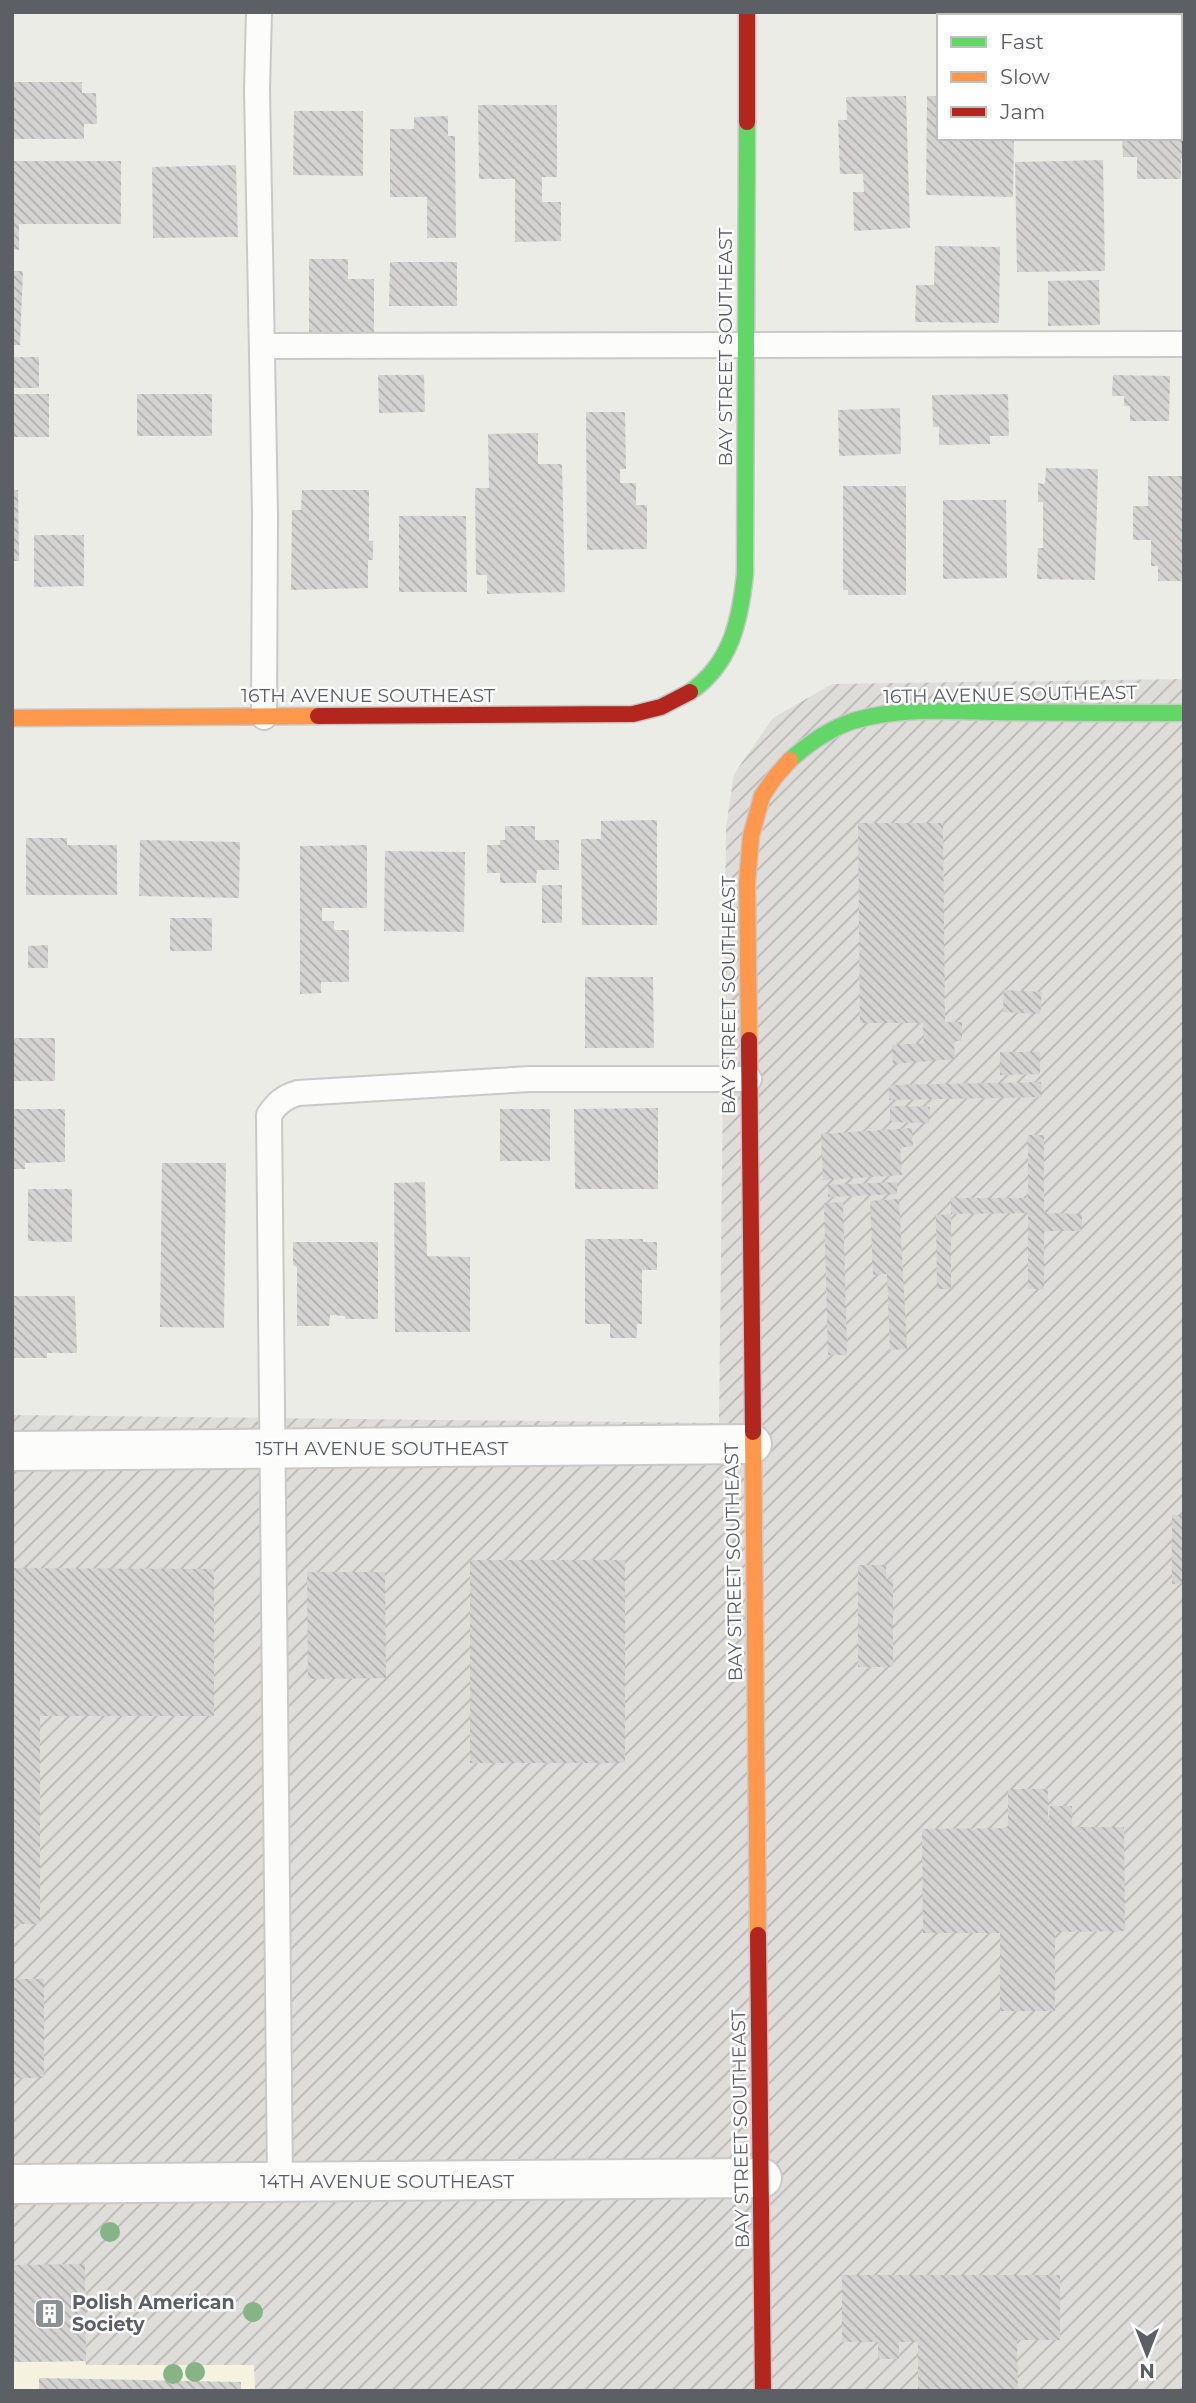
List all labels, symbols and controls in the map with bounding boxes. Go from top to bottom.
legend [937,14,1182,140]
text: Fast [1000,29,1044,54]
text: Slow [1000,64,1050,89]
text: Jam [999,99,1045,124]
street label: BAY STREET SOUTHEAST [714,227,737,466]
street label: 16TH AVENUE SOUTHEAST [883,681,1137,708]
street label: 16TH AVENUE SOUTHEAST [241,684,495,707]
street label: BAY STREET SOUTHEAST [717,875,740,1114]
street label: 15TH AVENUE SOUTHEAST [255,1437,509,1460]
street label: BAY STREET SOUTHEAST [720,1442,747,1682]
street label: BAY STREET SOUTHEAST [727,2009,754,2249]
street label: 14TH AVENUE SOUTHEAST [260,2170,514,2193]
place label: Polish American Society [72,2291,235,2336]
building icon: Polish American Society [32,2296,66,2330]
north arrow [1112,2319,1182,2389]
text: N [1139,2359,1155,2382]

